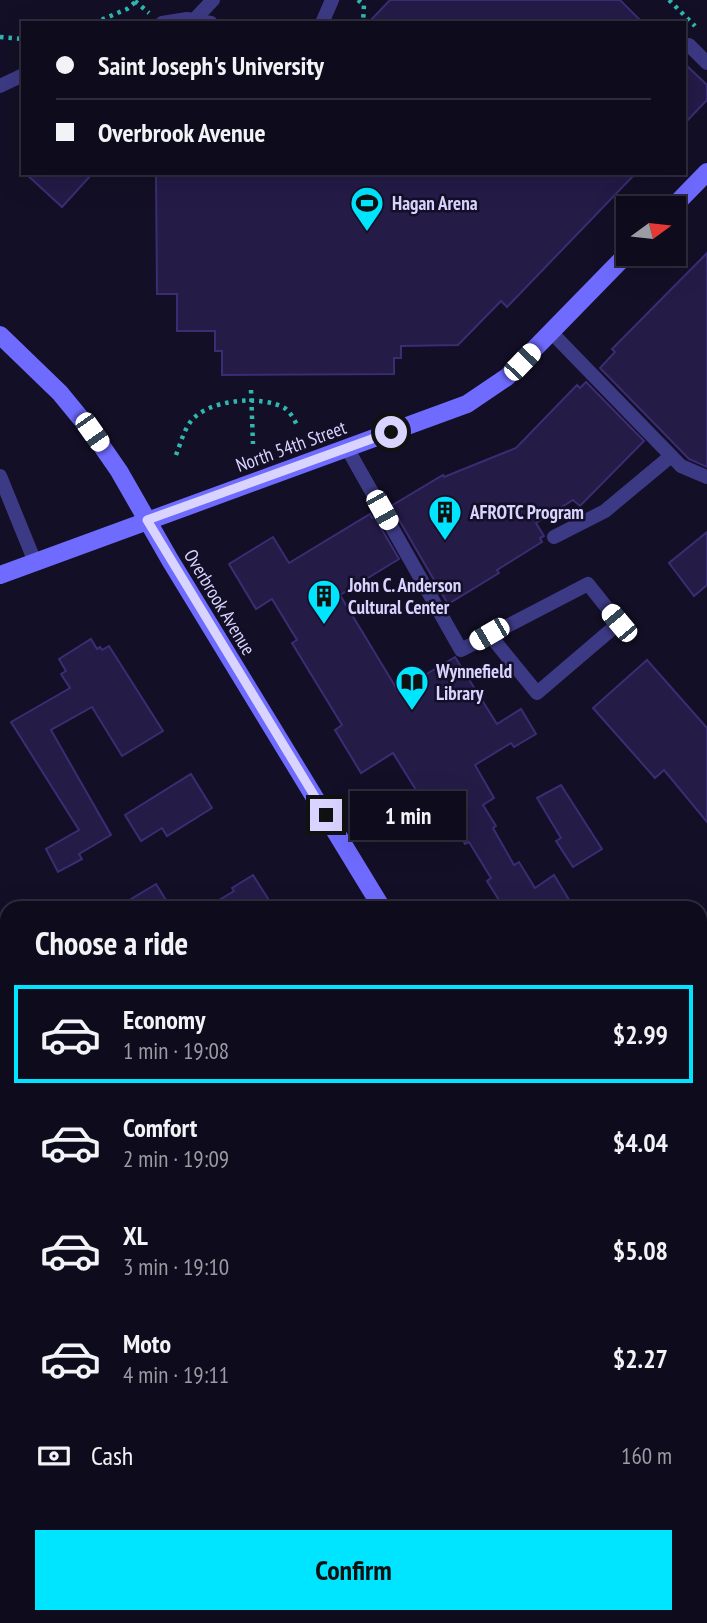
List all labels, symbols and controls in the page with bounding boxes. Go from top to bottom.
text: Saint Joseph's University [98,49,324,82]
text: Overbrook Avenue [98,116,266,149]
sports icon: Hagan Arena [348,184,386,233]
place label: Hagan Arena [392,191,478,215]
north arrow [616,196,686,266]
map controls [616,196,686,266]
car [500,340,545,384]
car [72,409,113,455]
street label: North 54th Street [233,415,350,477]
route start [375,416,407,448]
car [363,487,402,533]
building icon: AFROTC Program [426,493,464,542]
place label: AFROTC Program [469,500,584,524]
street label: Overbrook Avenue [179,545,261,659]
place label: John C. Anderson Cultural Center [347,573,461,619]
building icon: John C. Anderson Cultural Center [305,577,343,626]
car [598,600,641,646]
car [466,614,513,654]
place label: Wynnefield Library [435,659,512,705]
library icon: Wynnefield Library [393,663,431,712]
callout: 1 min [350,790,466,840]
route end [310,799,342,831]
text: 1 min [385,801,431,830]
text: Choose a ride [35,922,188,964]
icon: car [39,1003,102,1066]
text: Economy [123,1003,205,1036]
text: $2.99 [613,1018,668,1051]
text: 1 min · 19:08 [123,1036,229,1065]
icon: car [39,1111,102,1174]
text: Comfort [123,1111,197,1144]
text: $4.04 [613,1126,668,1159]
text: 2 min · 19:09 [123,1144,229,1173]
icon: car [39,1219,102,1282]
text: XL [123,1219,148,1252]
text: $5.08 [613,1234,668,1267]
text: 3 min · 19:10 [123,1252,229,1281]
icon: car [39,1327,102,1390]
text: Moto [123,1327,171,1360]
text: $2.27 [613,1342,668,1375]
text: 4 min · 19:11 [123,1360,229,1389]
icon: cash [35,1437,73,1475]
text: Cash [91,1439,133,1472]
text: 160 m [621,1441,672,1470]
button: Confirm [35,1530,672,1610]

